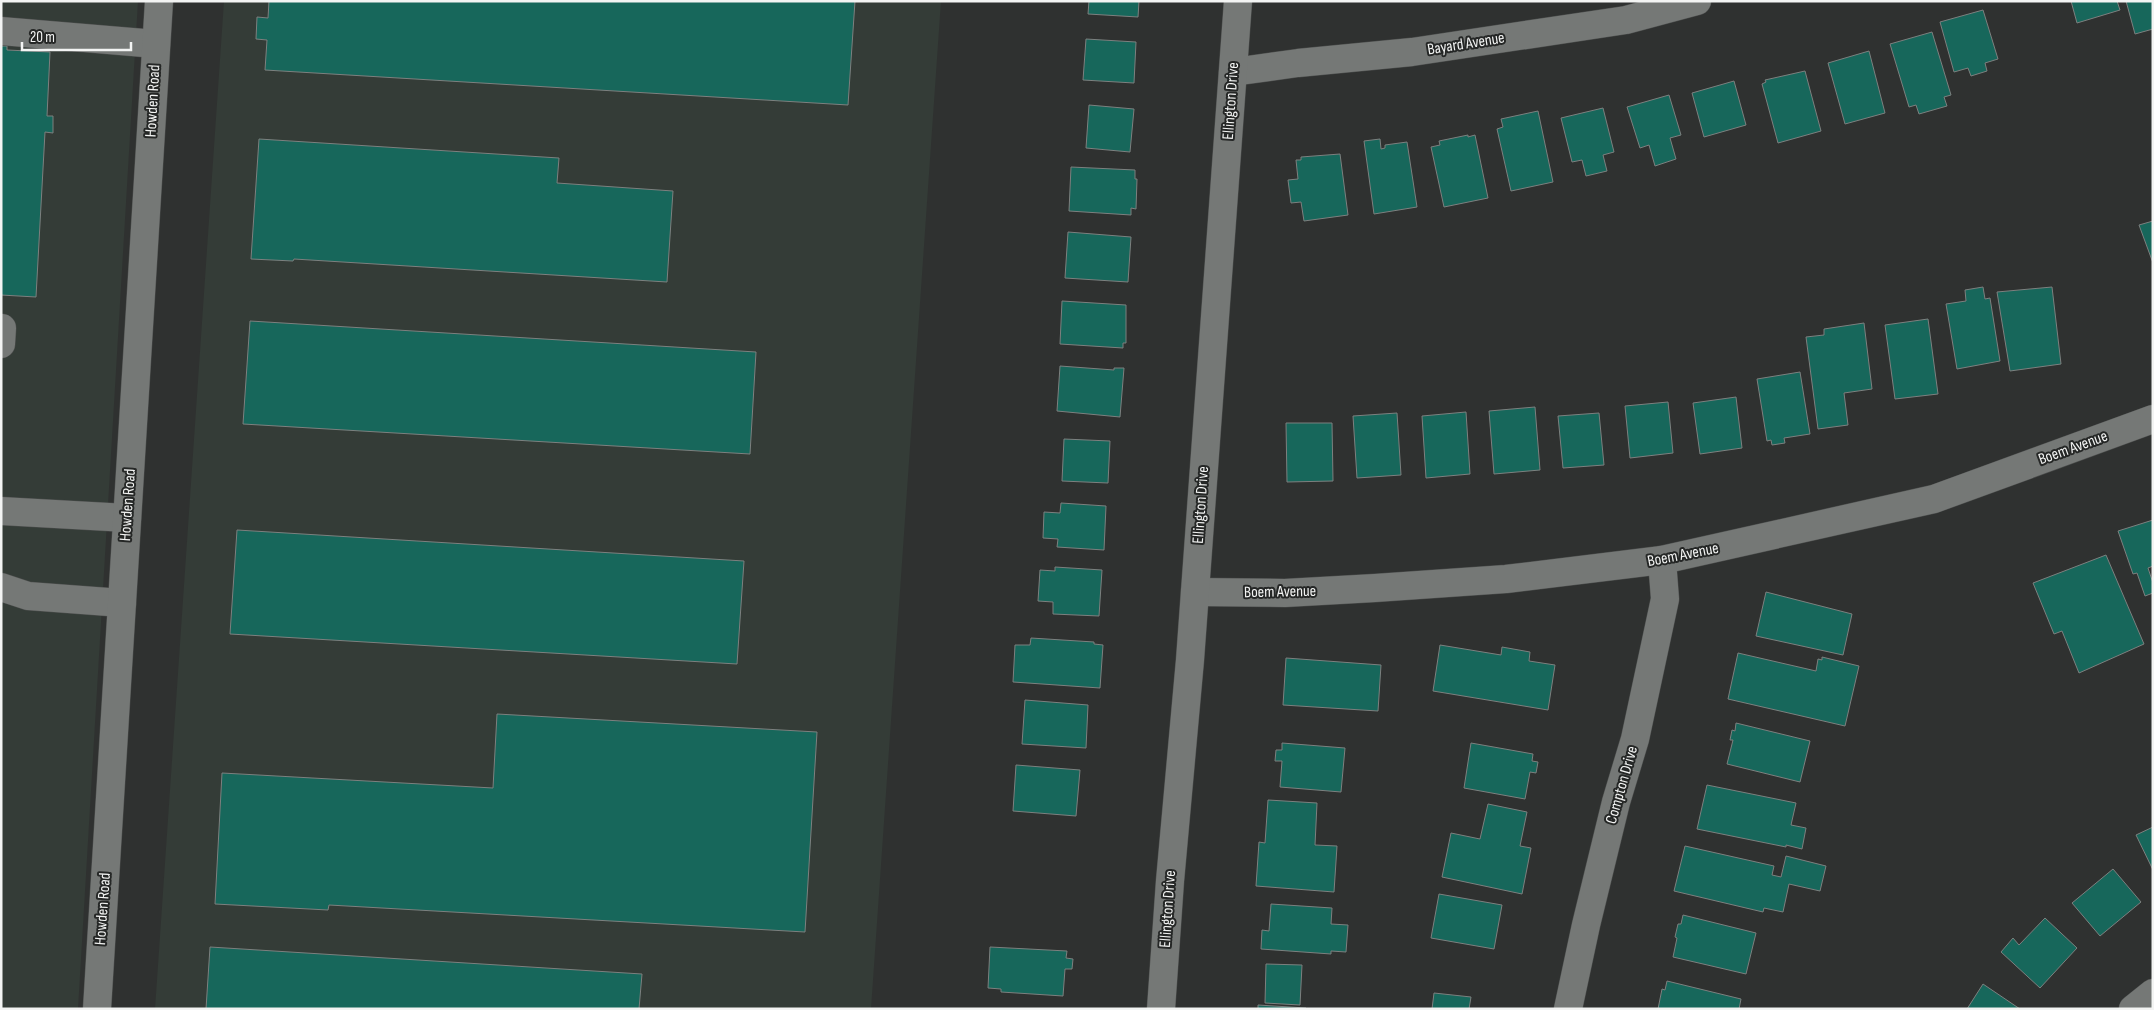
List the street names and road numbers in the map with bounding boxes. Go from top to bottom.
street label: Bayard Avenue [1426,29,1506,59]
street label: Ellington Drive [1219,62,1243,140]
street label: Howden Road [142,64,164,138]
street label: Boem Avenue [2036,427,2110,469]
street label: Ellington Drive [1189,466,1213,544]
street label: Howden Road [116,468,140,542]
street label: Boem Avenue [1646,539,1720,571]
street label: Boem Avenue [1244,582,1316,602]
street label: Compton Drive [1602,744,1642,826]
street label: Ellington Drive [1156,870,1180,948]
street label: Howden Road [91,872,115,946]

